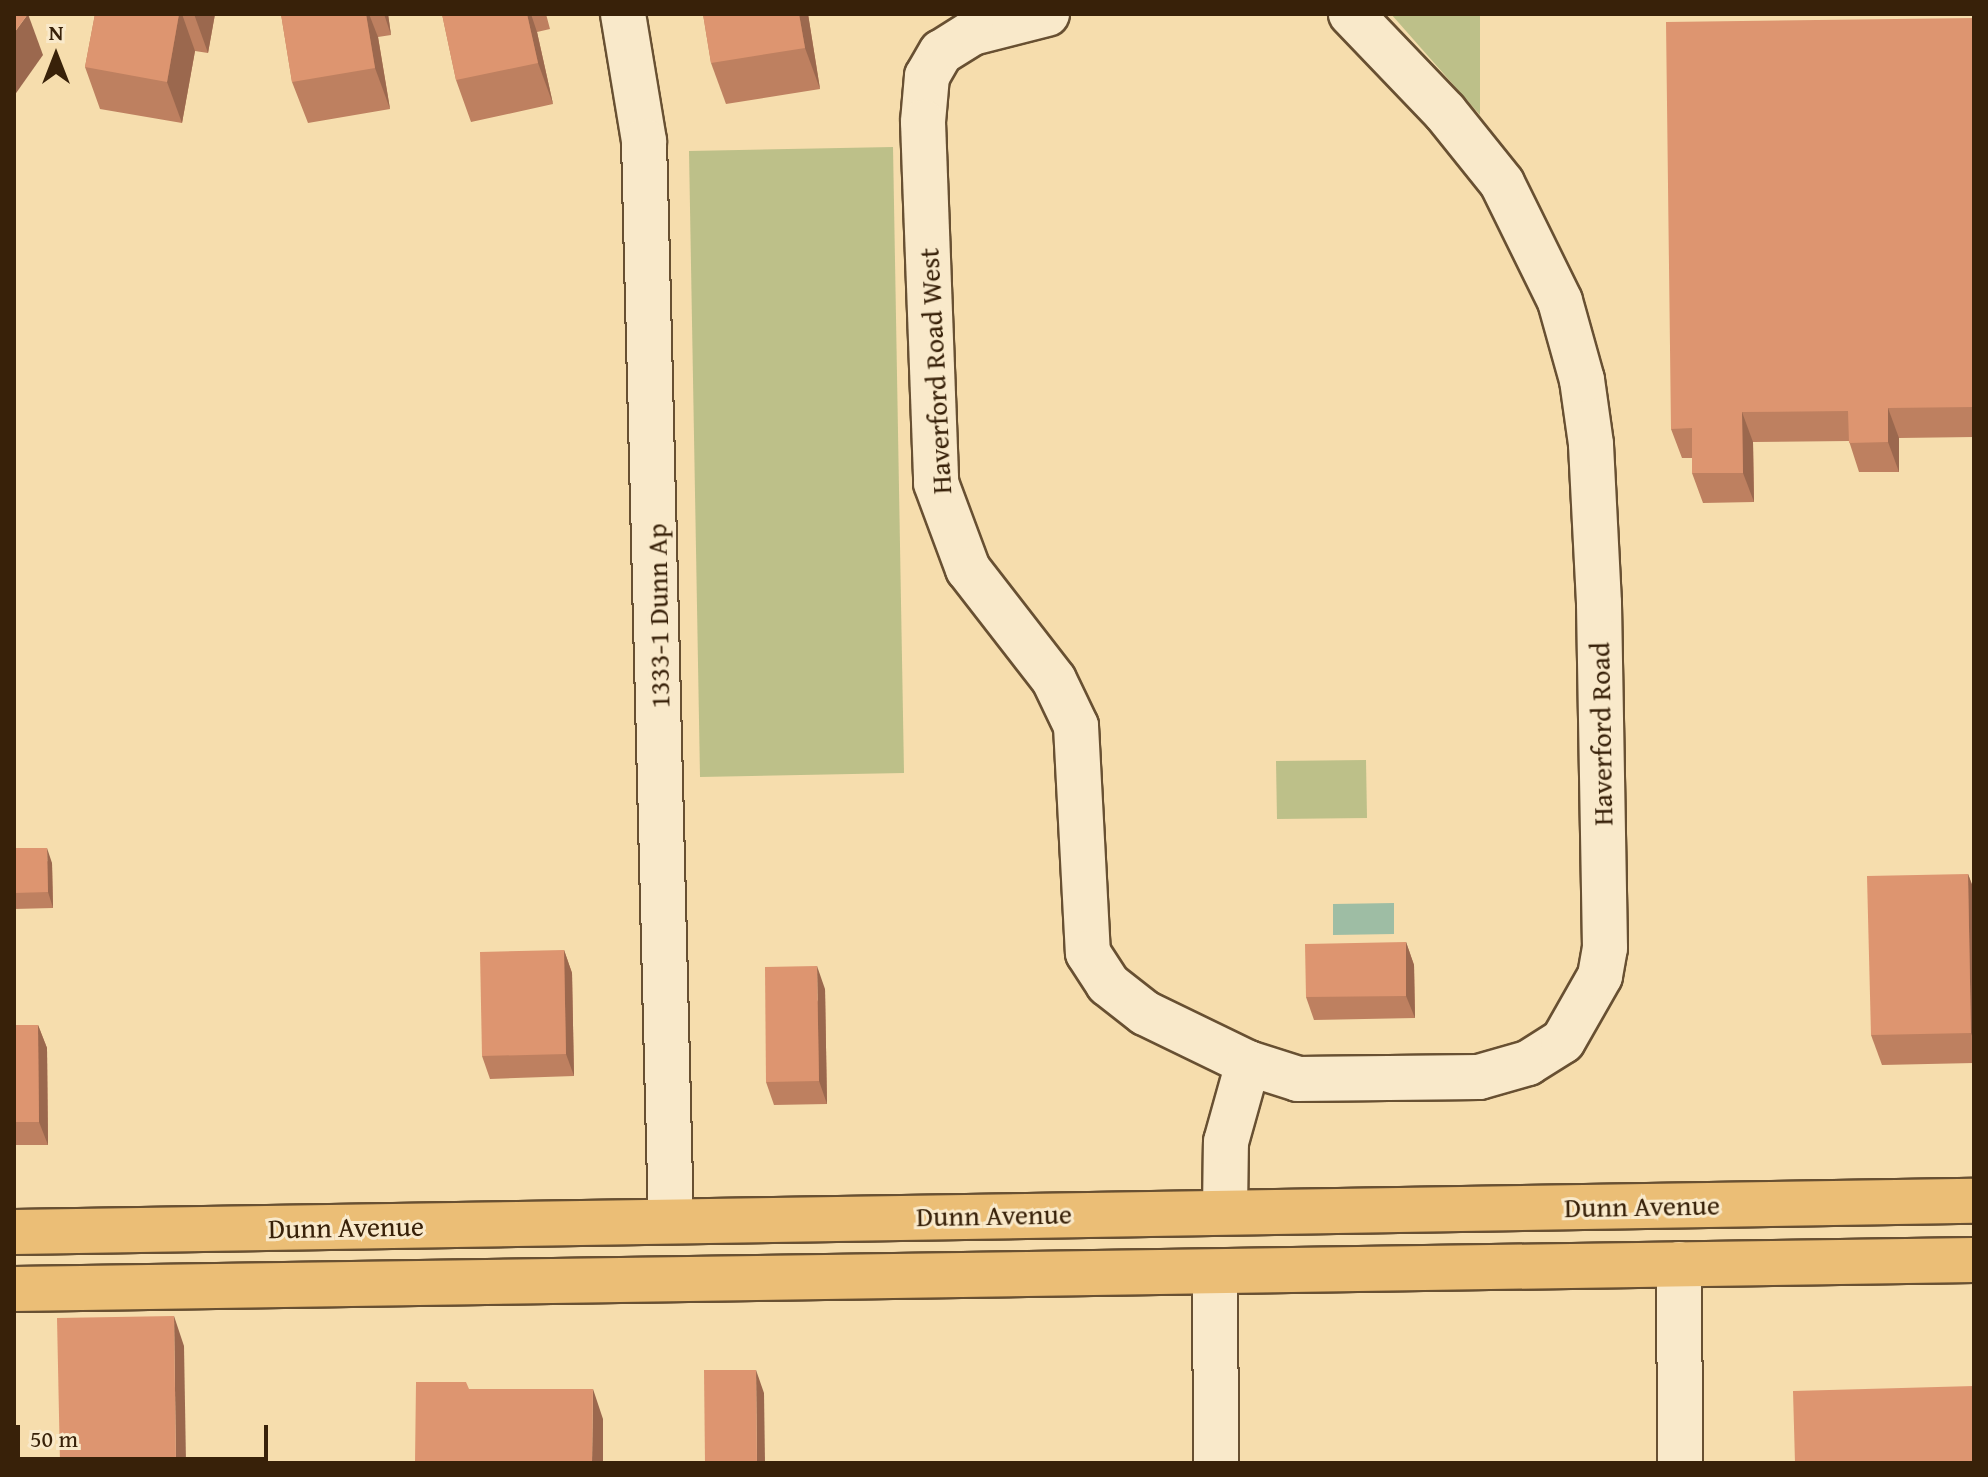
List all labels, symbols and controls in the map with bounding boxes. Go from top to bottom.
north arrow [16,16,96,96]
text: N [49,16,63,48]
street label: Haverford Road West [912,247,958,495]
street label: 1333-1 Dunn Ap [640,523,676,709]
street label: Haverford Road [1583,642,1619,826]
street label: Dunn Avenue [1564,1188,1720,1224]
street label: Dunn Avenue [916,1197,1072,1233]
street label: Dunn Avenue [268,1209,424,1245]
scale bar [20,1409,272,1459]
text: 50 m [30,1421,78,1456]

